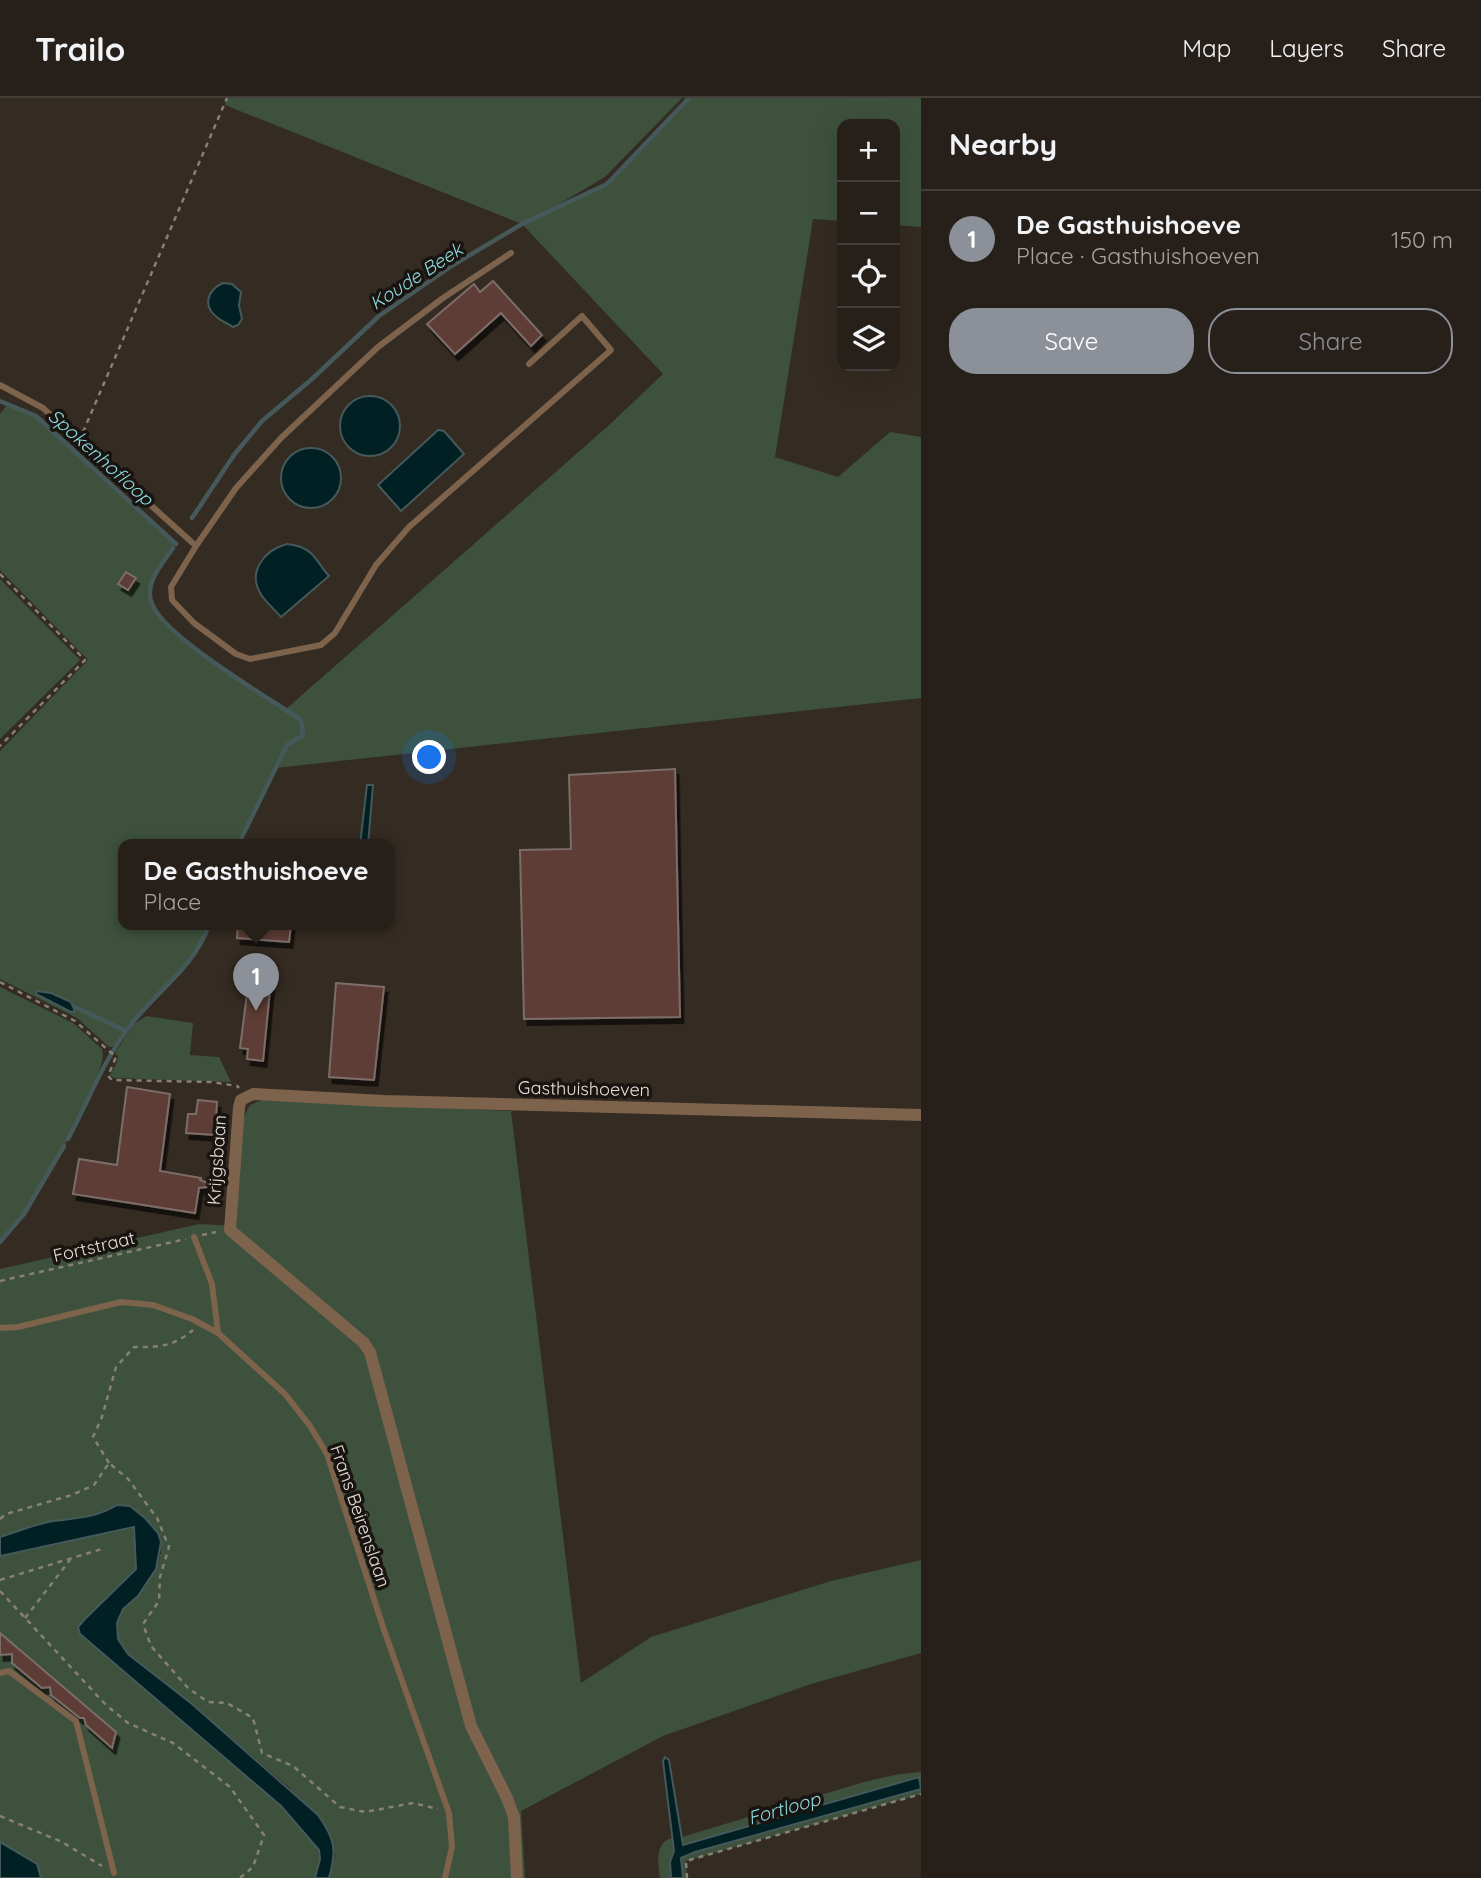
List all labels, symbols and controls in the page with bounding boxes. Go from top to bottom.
text: Trailo [35,28,125,69]
text: Map [1182,33,1231,63]
text: Layers [1269,33,1344,63]
text: Share [1382,33,1446,63]
map controls [837,119,900,371]
button: + [837,119,900,182]
text: Nearby [949,125,1057,163]
button: − [837,182,900,245]
text: De Gasthuishoeve [1016,208,1241,241]
text: 1 [968,225,976,254]
text: 150 m [1391,225,1453,254]
water label: Koude Beek [365,236,469,315]
text: Place · Gasthuishoeven [1016,241,1260,270]
button: locate [837,245,900,308]
button: layers [837,308,900,371]
button: Save [949,308,1194,374]
button: Share [1208,308,1453,374]
water label: Spokenhofloop [44,404,160,511]
your location [412,740,446,774]
popup [118,839,394,930]
text: De Gasthuishoeve [143,854,369,887]
text: Place [143,887,201,916]
pin: 1 [233,953,279,1011]
street label: Gasthuishoeven [518,1076,650,1101]
street label: Krijgsbaan [202,1114,231,1206]
street label: Fortstraat [51,1226,137,1267]
street label: Frans Beirenslaan [325,1442,396,1590]
water label: Fortloop [745,1786,824,1830]

